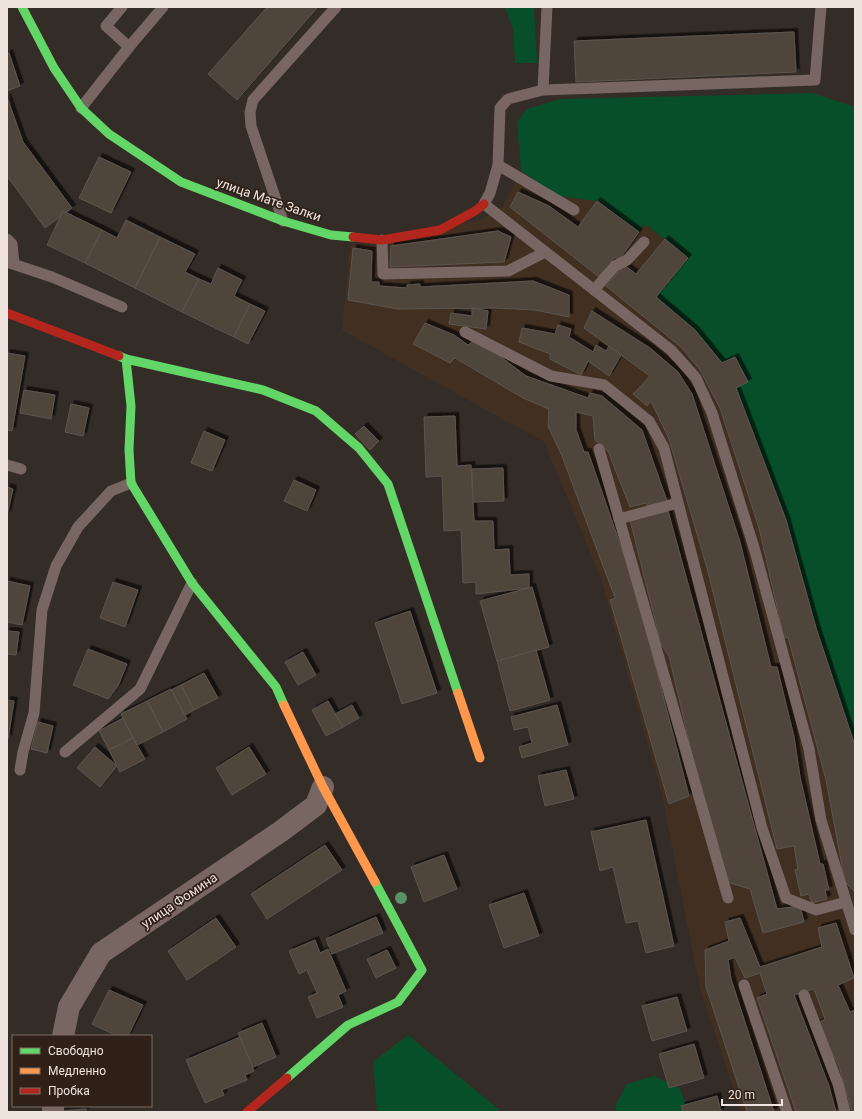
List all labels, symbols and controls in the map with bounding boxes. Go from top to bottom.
street label: улица Мате Залки [214,174,323,224]
street label: улица Фомина [139,870,220,931]
legend [12,1035,152,1107]
text: Свободно [48,1044,104,1058]
text: Медленно [48,1064,106,1078]
scale bar [722,1081,782,1107]
text: Пробка [48,1084,90,1098]
text: 20 m [728,1088,755,1102]

